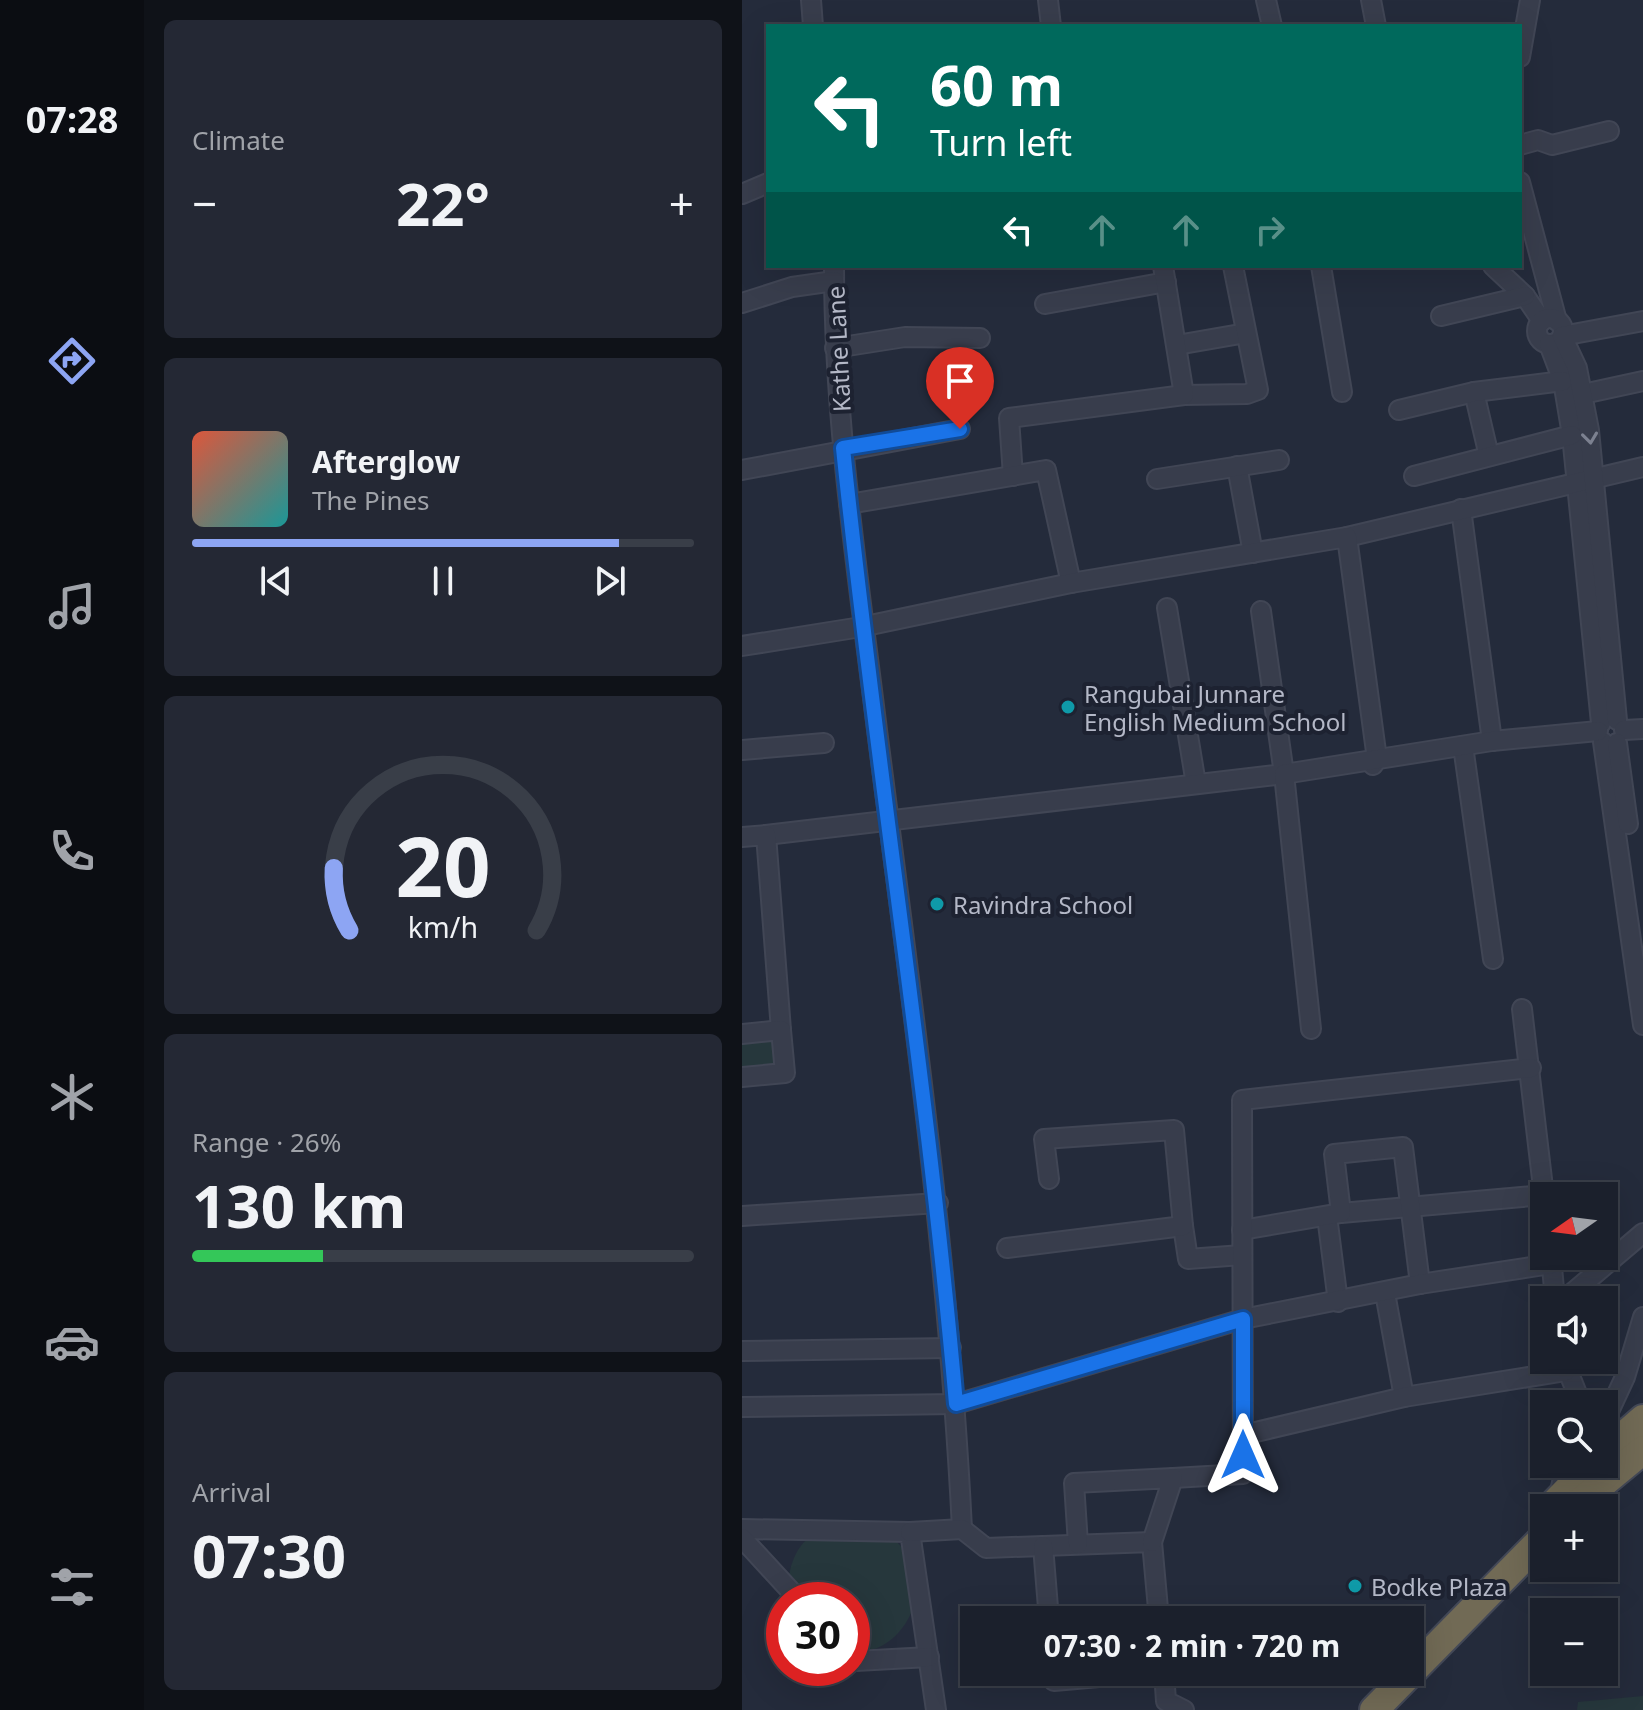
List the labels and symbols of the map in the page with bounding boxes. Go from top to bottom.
street label: Kathe Lane [818,285,858,413]
pin [926,347,994,429]
one-way arrow [1581,431,1598,444]
place label: Rangubai Junnare English Medium School [1084,677,1346,738]
marker: Rangubai Junnare English Medium School [1059,698,1077,716]
place label: Ravindra School [953,888,1133,921]
marker: Ravindra School [928,895,946,913]
north arrow [1530,1182,1618,1270]
position arrow [1201,1413,1285,1497]
place label: Bodke Plaza [1371,1570,1507,1603]
marker: Bodke Plaza [1346,1577,1364,1595]
speed limit sign: 30 [766,1582,870,1686]

